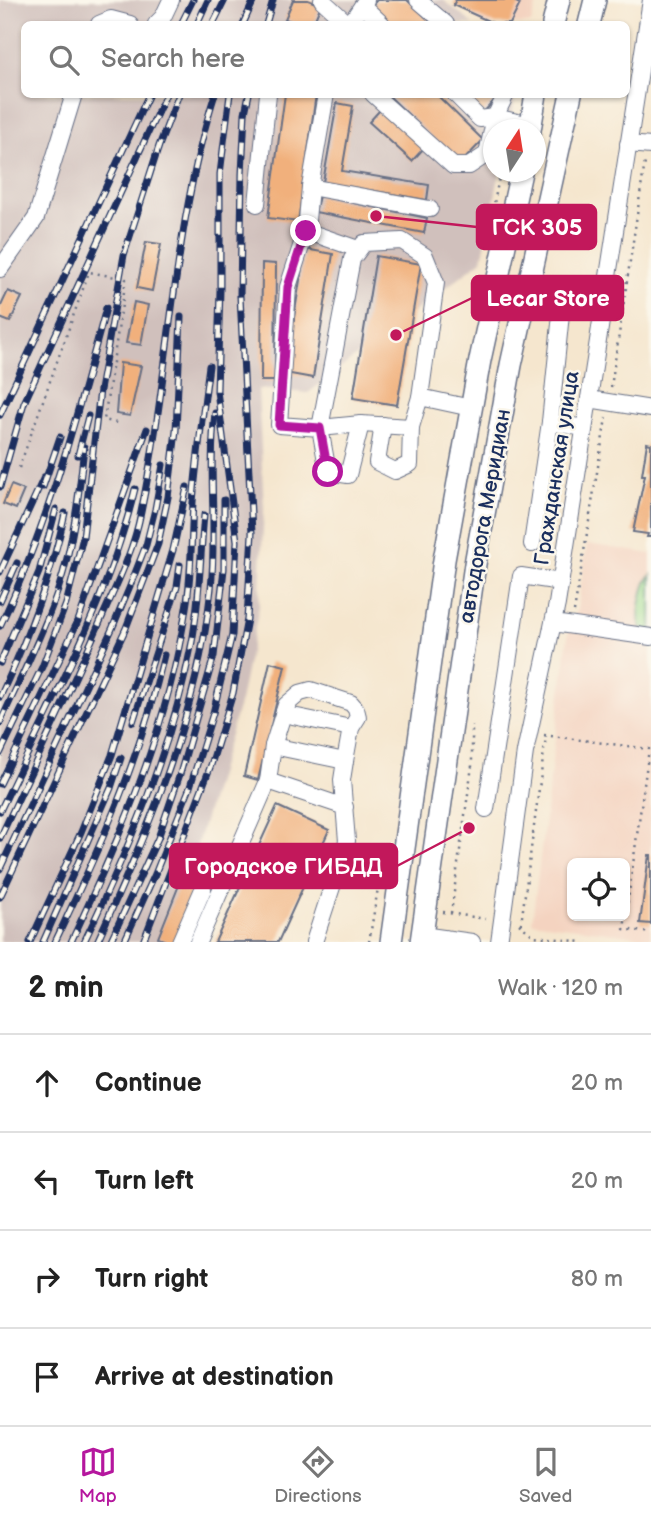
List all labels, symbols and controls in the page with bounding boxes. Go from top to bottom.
search box [21,21,630,98]
icon: search [45,41,83,79]
text: Search here [101,44,245,75]
north arrow [483,119,546,182]
callout: ГСК 305 [477,205,596,249]
text: ГСК 305 [492,214,582,242]
route end [290,215,321,246]
callout: Lecar Store [472,276,623,320]
text: Lecar Store [486,285,610,313]
street label: Гражданская улица [529,368,585,567]
street label: автодорога Меридиан [454,407,516,625]
route start [312,456,343,487]
callout: Городское ГИБДД [170,844,397,888]
text: Городское ГИБДД [184,853,382,881]
map controls [567,858,630,921]
button: locate [567,858,630,921]
text: 2 min [28,970,104,1006]
text: Walk · 120 m [498,974,623,1002]
icon: ahead [28,1064,66,1102]
text: Continue [95,1068,202,1099]
text: 20 m [571,1069,623,1097]
icon: left [28,1162,66,1200]
text: Turn left [95,1166,194,1197]
text: 20 m [571,1167,623,1195]
icon: right [28,1260,66,1298]
text: Turn right [95,1264,208,1295]
text: 80 m [571,1265,623,1293]
icon: arrive [28,1358,66,1396]
text: Arrive at destination [95,1362,334,1393]
tab: Map [79,1443,117,1508]
tab: Directions [274,1443,362,1508]
tab: Saved [519,1443,572,1508]

